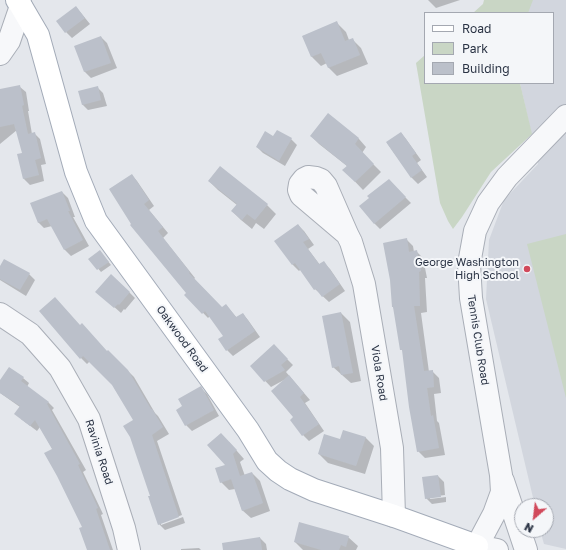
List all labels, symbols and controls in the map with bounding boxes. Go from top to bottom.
legend [424,12,554,84]
text: Road [462,21,491,36]
text: Park [462,41,488,56]
text: Building [462,61,510,76]
place label: George Washington High School [415,256,519,282]
marker: George Washington High School [522,264,532,274]
street label: Tennis Club Road [464,294,492,386]
street label: Oakwood Road [153,303,211,375]
street label: Viola Road [368,344,390,402]
street label: Ravinia Road [82,418,116,486]
north arrow [514,498,554,538]
text: N [522,520,535,536]

